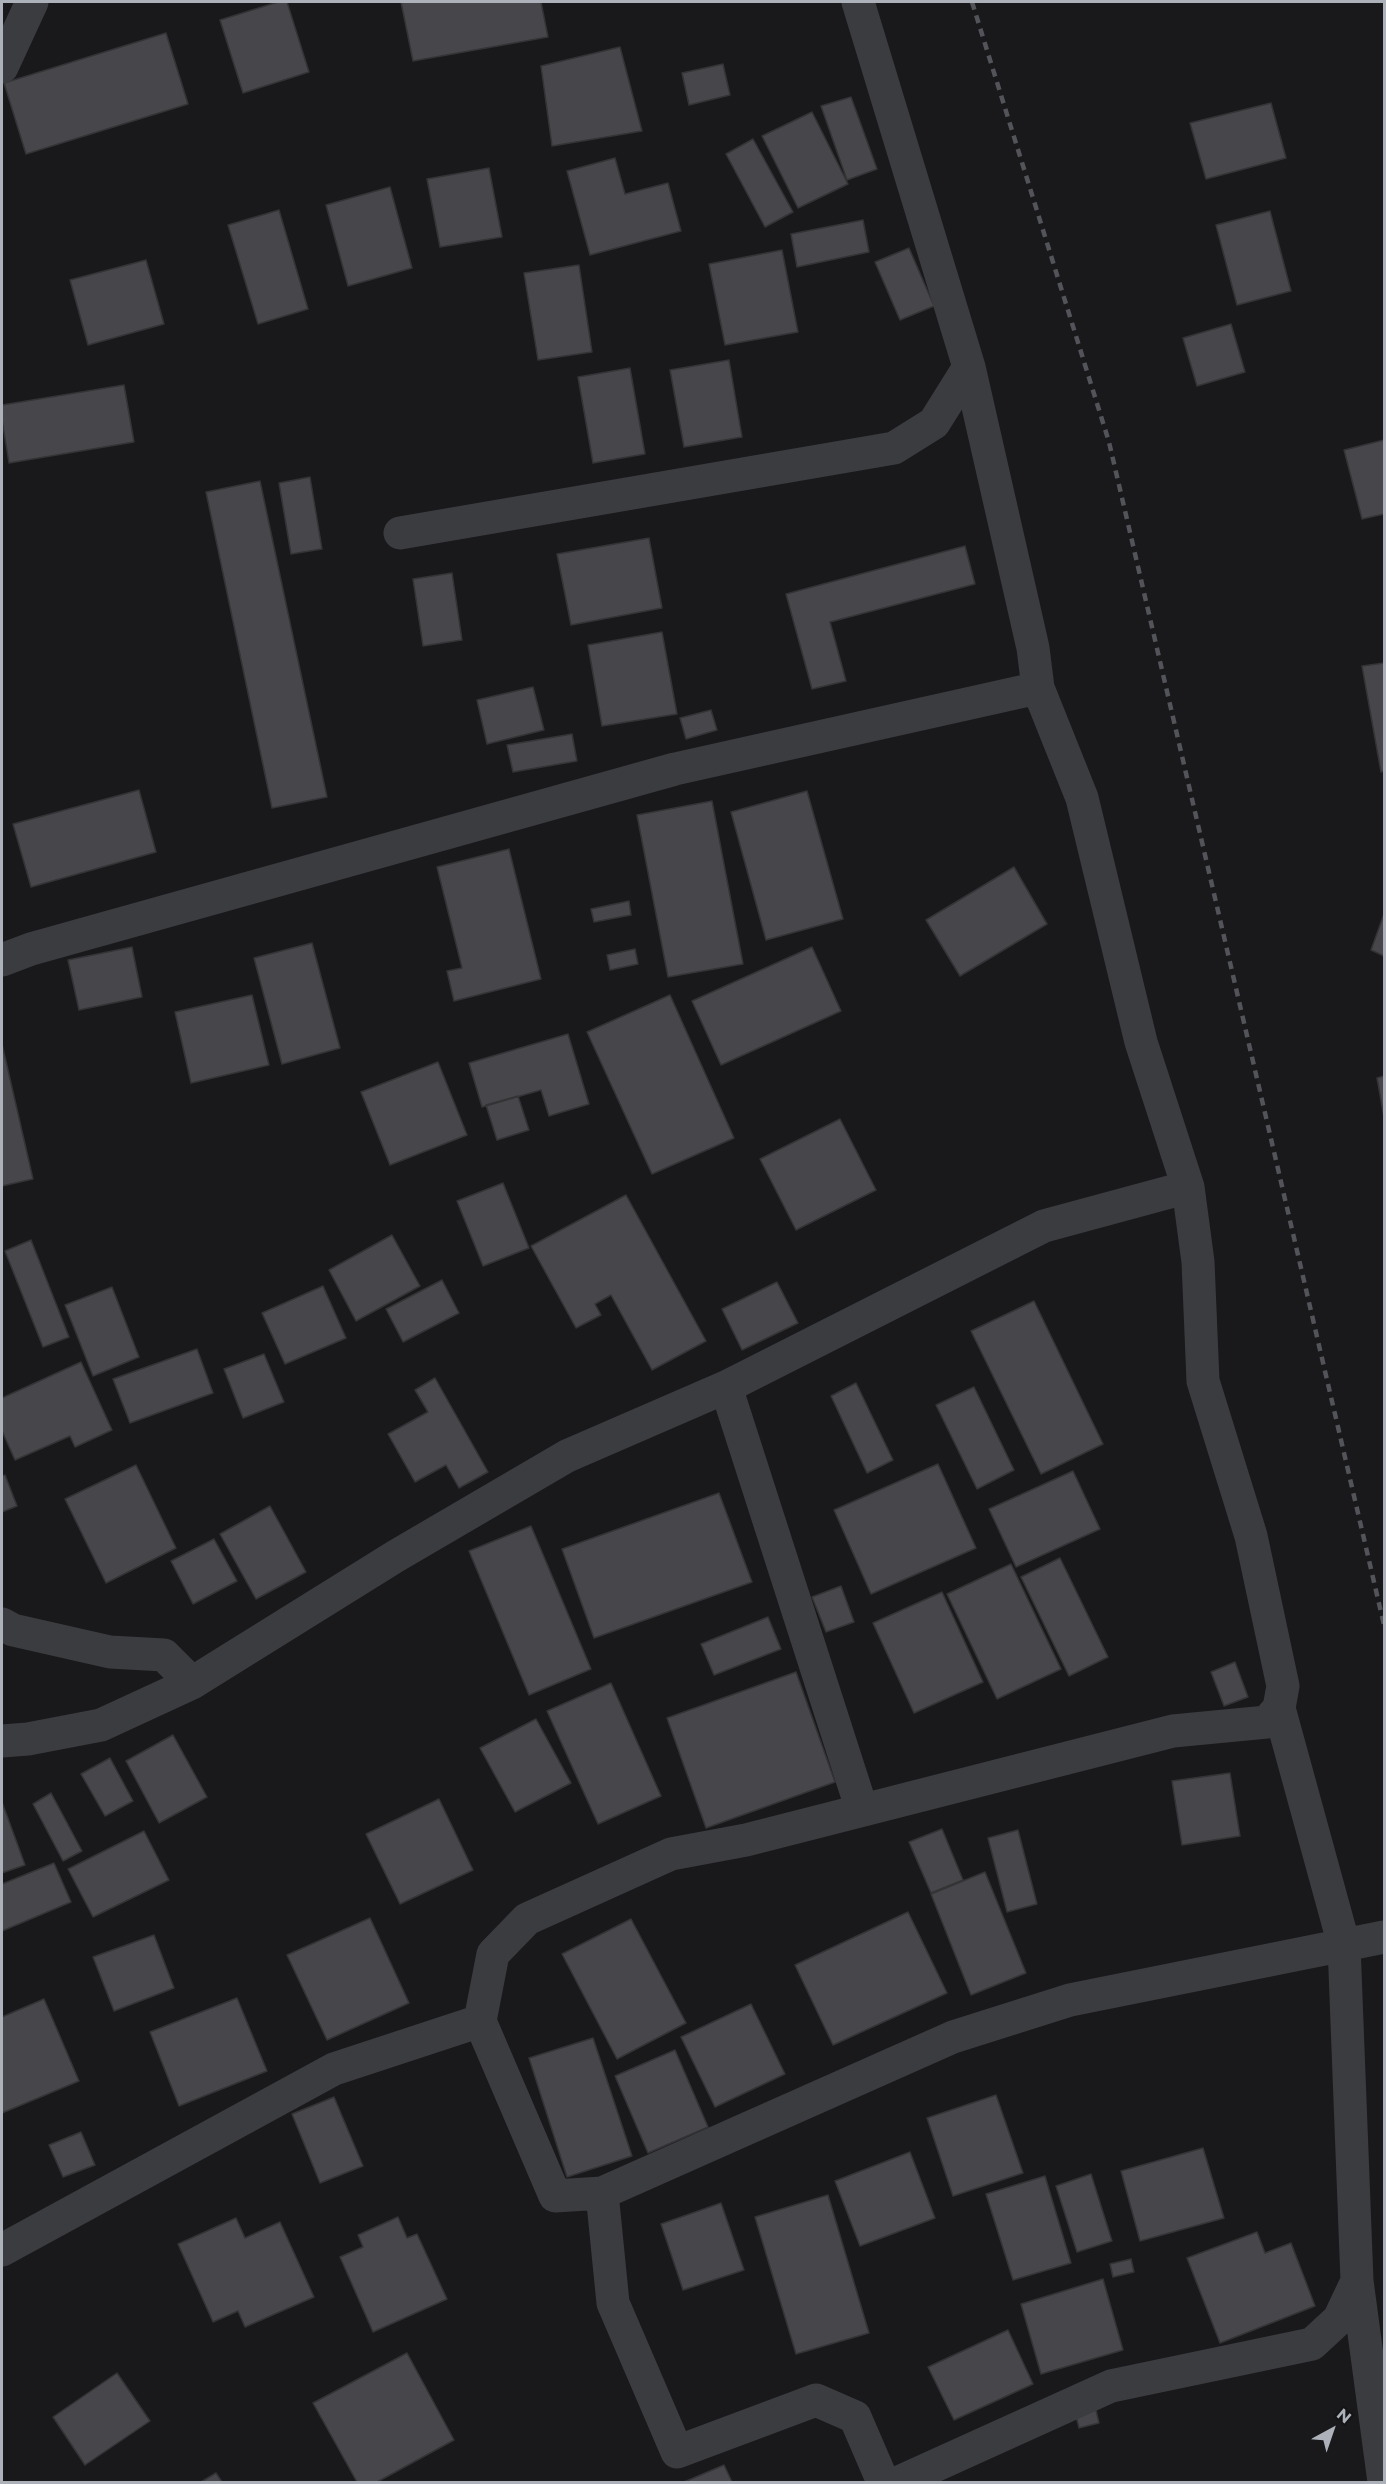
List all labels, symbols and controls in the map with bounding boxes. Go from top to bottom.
north arrow [1302,2400,1362,2460]
text: N [1333,2404,1355,2427]

